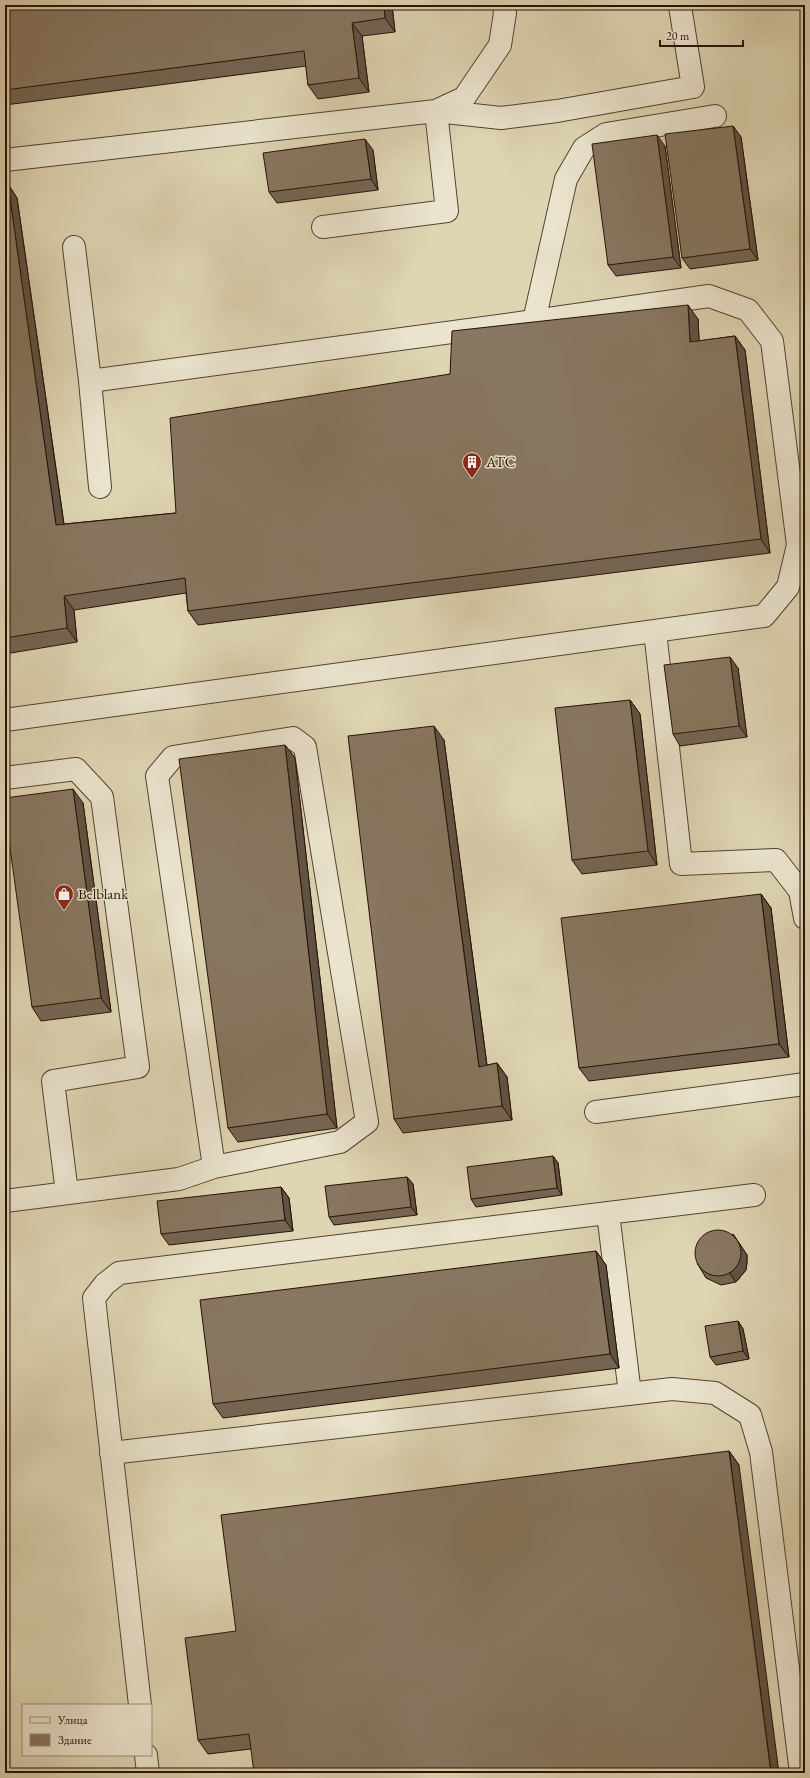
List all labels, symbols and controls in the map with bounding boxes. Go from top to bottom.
scale bar [660,22,743,48]
text: 20 m [666,28,690,44]
building icon: АТС [461,451,483,479]
place label: АТС [485,452,515,471]
shop icon: Belblank [53,883,75,911]
place label: Belblank [78,884,129,903]
legend [22,1704,152,1756]
text: Улица [57,1712,88,1728]
text: Здание [58,1732,92,1748]

